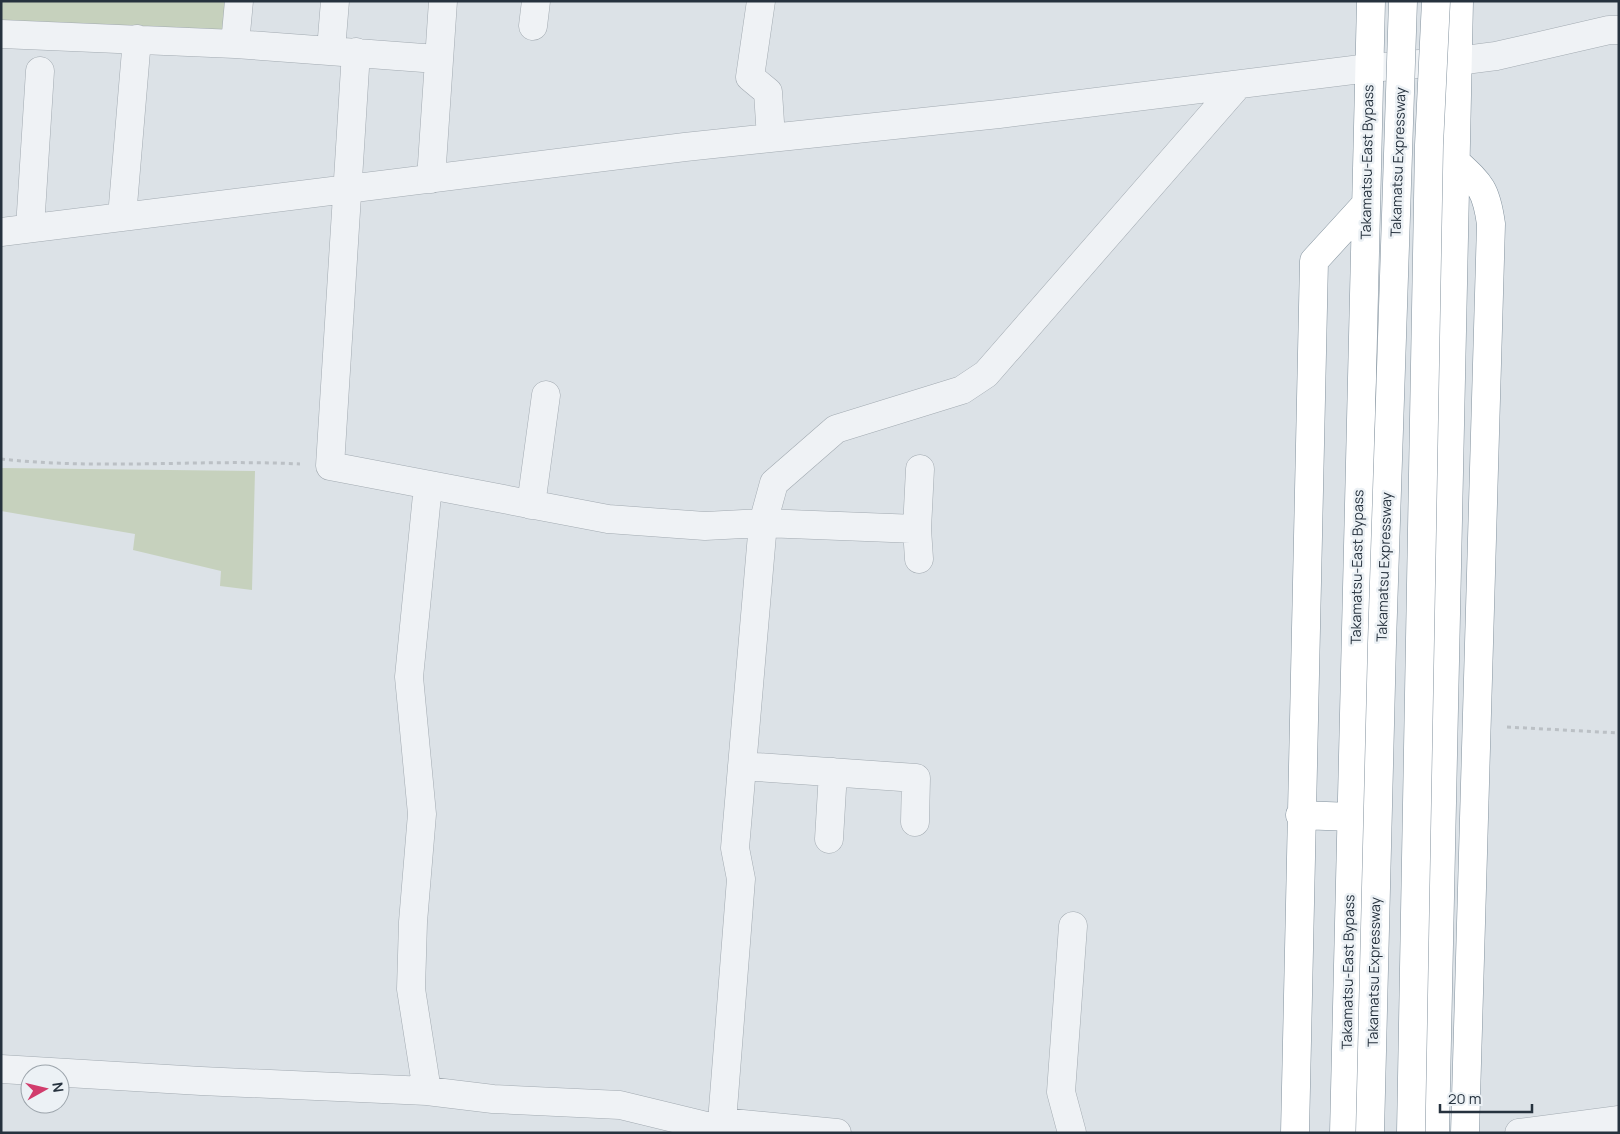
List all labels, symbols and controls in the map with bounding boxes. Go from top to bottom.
street label: Takamatsu-East Bypass [1356,84,1377,240]
street label: Takamatsu Expressway [1385,86,1410,237]
street label: Takamatsu-East Bypass [1346,489,1367,645]
street label: Takamatsu Expressway [1371,491,1396,642]
street label: Takamatsu-East Bypass [1337,894,1358,1050]
street label: Takamatsu Expressway [1363,896,1384,1047]
north arrow [20,1064,70,1114]
text: N [48,1081,68,1093]
scale bar [1440,1082,1532,1114]
text: 20 m [1448,1088,1481,1109]

